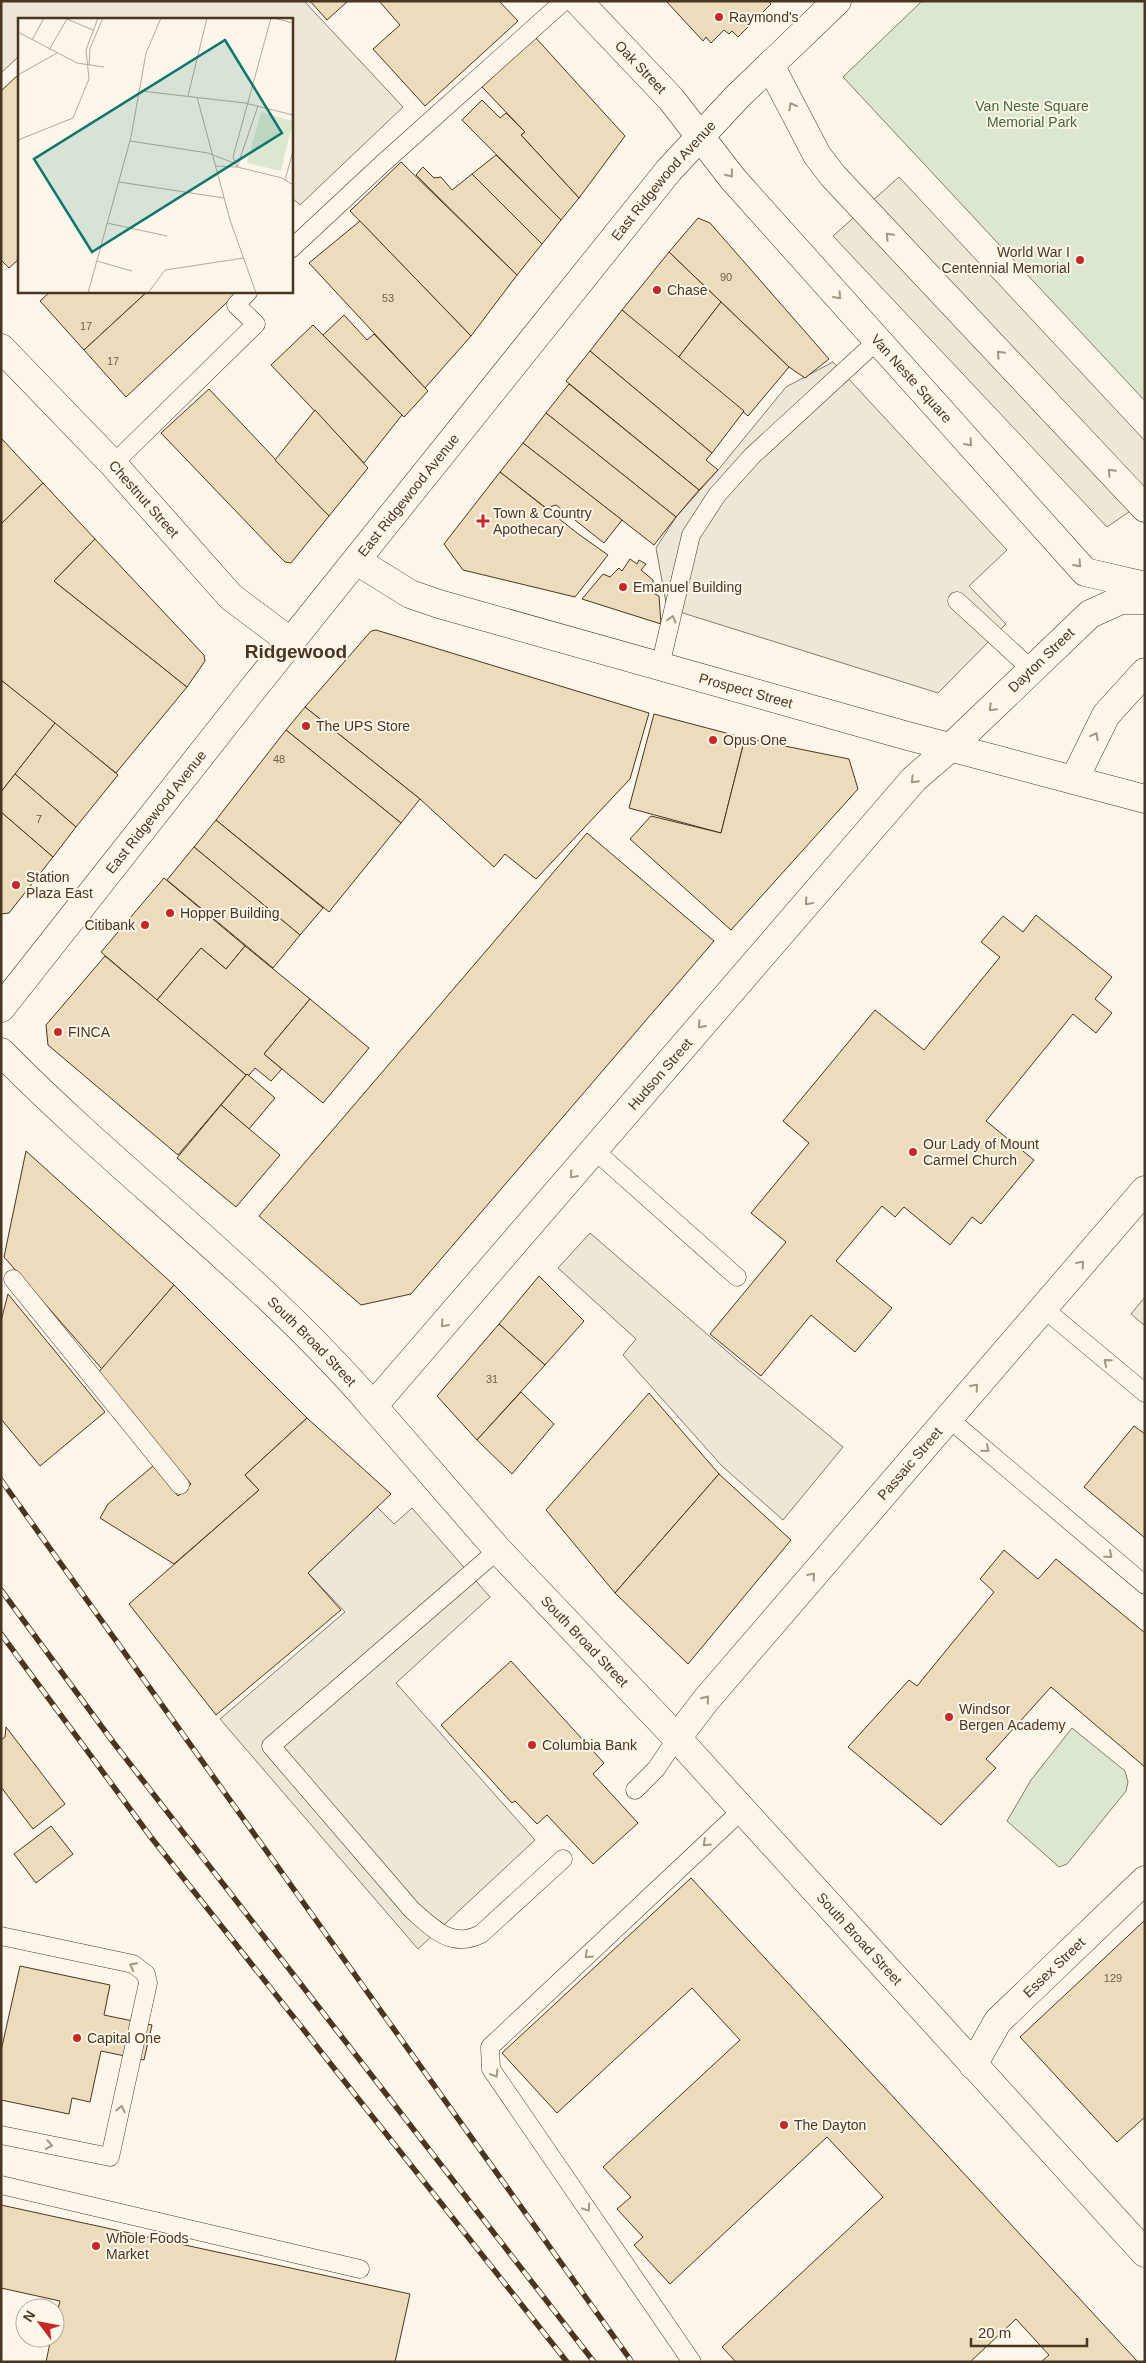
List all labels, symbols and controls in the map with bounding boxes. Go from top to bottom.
place label: Raymond's [729,9,799,25]
marker: Raymond's [713,11,725,23]
inset map [18,18,292,292]
street label: Oak Street [612,37,670,97]
park label: Van Neste Square Memorial Park [975,98,1089,130]
one-way arrow [789,103,799,112]
street label: East Ridgewood Avenue [608,117,719,244]
one-way arrow [724,169,733,178]
one-way arrow [886,232,895,241]
place label: World War I Centennial Memorial [942,244,1070,276]
marker: World War I Centennial Memorial [1074,254,1086,266]
house number: 90 [720,271,732,283]
place label: Chase [667,282,708,298]
marker: Chase [651,284,663,296]
one-way arrow [832,290,841,299]
house number: 53 [382,292,394,304]
house number: 17 [80,320,92,332]
street label: Van Neste Square [868,331,956,426]
one-way arrow [997,351,1006,360]
house number: 17 [107,355,119,367]
street label: East Ridgewood Avenue [354,430,462,560]
one-way arrow [964,437,973,446]
street label: Chestnut Street [106,457,182,541]
one-way arrow [1108,469,1117,478]
place label: Town & Country Apothecary [493,505,592,537]
marker: Town & Country Apothecary [477,515,489,527]
one-way arrow [1072,559,1081,568]
place label: Emanuel Building [633,579,742,595]
marker: Emanuel Building [617,581,629,593]
one-way arrow [667,615,677,623]
street label: Dayton Street [1005,624,1077,695]
district label: Ridgewood [245,641,347,662]
street label: Prospect Street [697,670,795,711]
one-way arrow [989,702,998,711]
place label: The UPS Store [316,718,410,734]
marker: The UPS Store [300,720,312,732]
place label: Opus One [723,732,787,748]
one-way arrow [1089,732,1099,741]
marker: Opus One [707,734,719,746]
street label: East Ridgewood Avenue [102,747,210,877]
house number: 48 [273,753,285,765]
one-way arrow [911,774,920,783]
house number: 7 [36,813,42,825]
place label: Station Plaza East [26,869,93,901]
marker: Station Plaza East [10,879,22,891]
one-way arrow [804,897,813,906]
place label: Hopper Building [180,905,280,921]
marker: Hopper Building [164,907,176,919]
place label: Citibank [84,917,136,933]
marker: Citibank [139,919,151,931]
one-way arrow [698,1020,707,1029]
place label: FINCA [68,1024,111,1040]
marker: FINCA [52,1026,64,1038]
street label: Hudson Street [625,1035,695,1113]
place label: Our Lady of Mount Carmel Church [923,1136,1039,1168]
marker: Our Lady of Mount Carmel Church [907,1146,919,1158]
one-way arrow [570,1170,579,1179]
one-way arrow [1075,1260,1084,1269]
street label: South Broad Street [265,1293,360,1390]
one-way arrow [441,1318,450,1327]
one-way arrow [1104,1358,1113,1367]
house number: 31 [486,1373,498,1385]
one-way arrow [969,1383,978,1392]
street label: Passaic Street [874,1424,945,1503]
one-way arrow [980,1443,989,1452]
one-way arrow [1104,1549,1113,1558]
one-way arrow [806,1572,815,1581]
street label: South Broad Street [538,1592,632,1690]
one-way arrow [701,1696,710,1705]
place label: Windsor Bergen Academy [959,1701,1066,1733]
marker: Windsor Bergen Academy [943,1711,955,1723]
place label: Columbia Bank [542,1737,638,1753]
marker: Columbia Bank [526,1739,538,1751]
one-way arrow [702,1837,711,1846]
street label: South Broad Street [813,1889,906,1988]
street label: Essex Street [1020,1934,1088,2001]
one-way arrow [584,1949,593,1958]
one-way arrow [130,1962,139,1972]
house number: 129 [1104,1972,1122,1984]
place label: Capital One [87,2030,161,2046]
marker: Capital One [71,2032,83,2044]
one-way arrow [489,2069,499,2078]
one-way arrow [115,2105,126,2114]
place label: The Dayton [794,2117,866,2133]
marker: The Dayton [778,2119,790,2131]
one-way arrow [45,2139,53,2149]
one-way arrow [581,2202,590,2212]
place label: Whole Foods Market [106,2230,188,2262]
marker: Whole Foods Market [90,2240,102,2252]
north arrow [15,2298,65,2348]
text: N [20,2308,38,2325]
scale bar [971,2316,1087,2348]
text: 20 m [978,2324,1011,2341]

